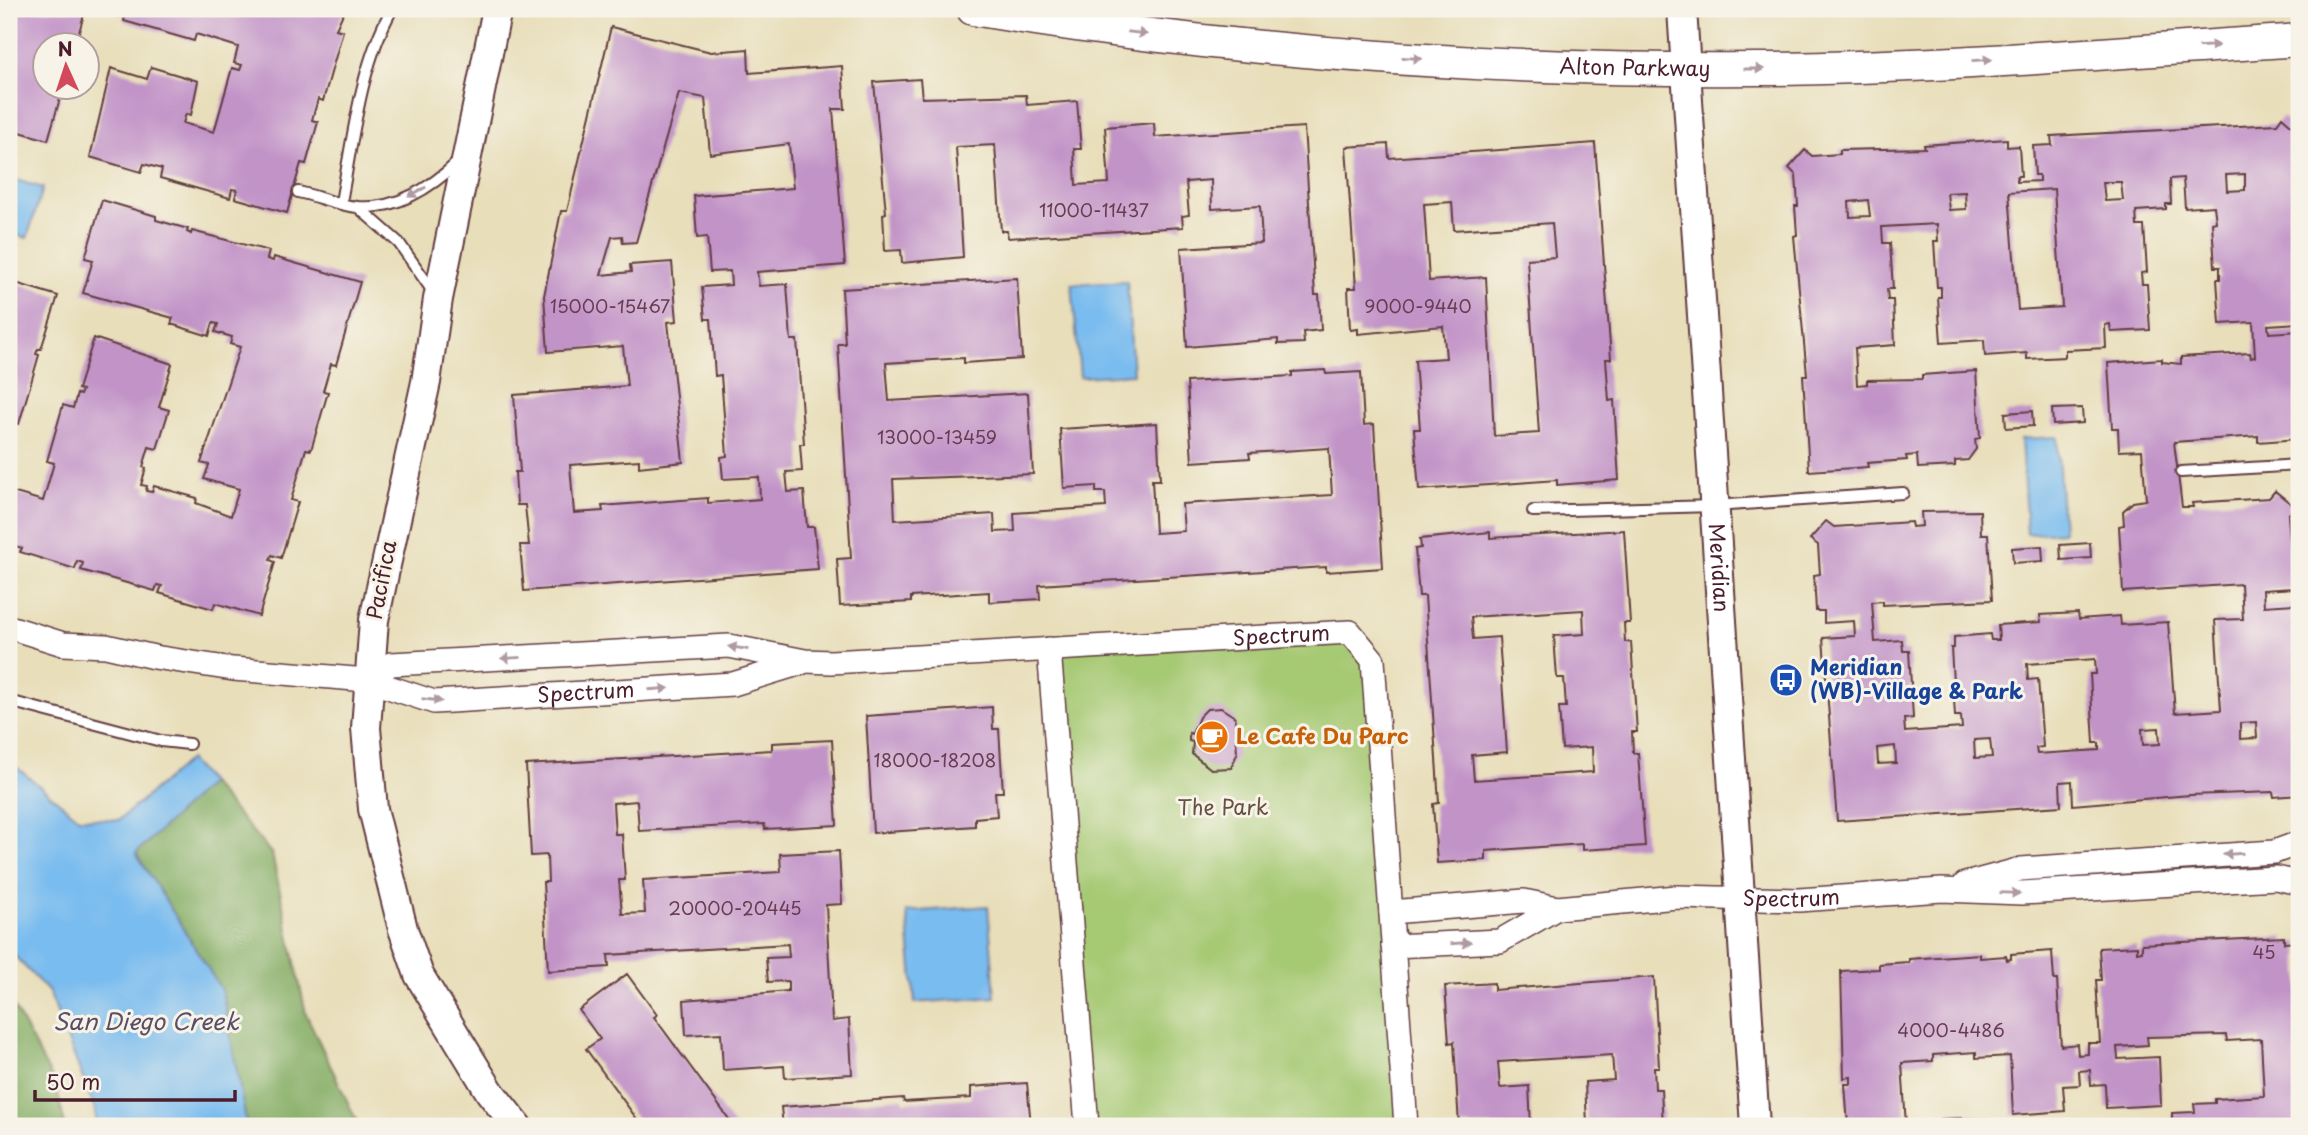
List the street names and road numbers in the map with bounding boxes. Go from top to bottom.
street label: Alton Parkway [1559,48,1710,83]
street label: Meridian [1702,522,1739,613]
street label: Pacifica [357,537,404,622]
street label: Spectrum [1232,615,1331,653]
street label: Spectrum [536,672,635,710]
street label: Spectrum [1742,879,1841,914]

